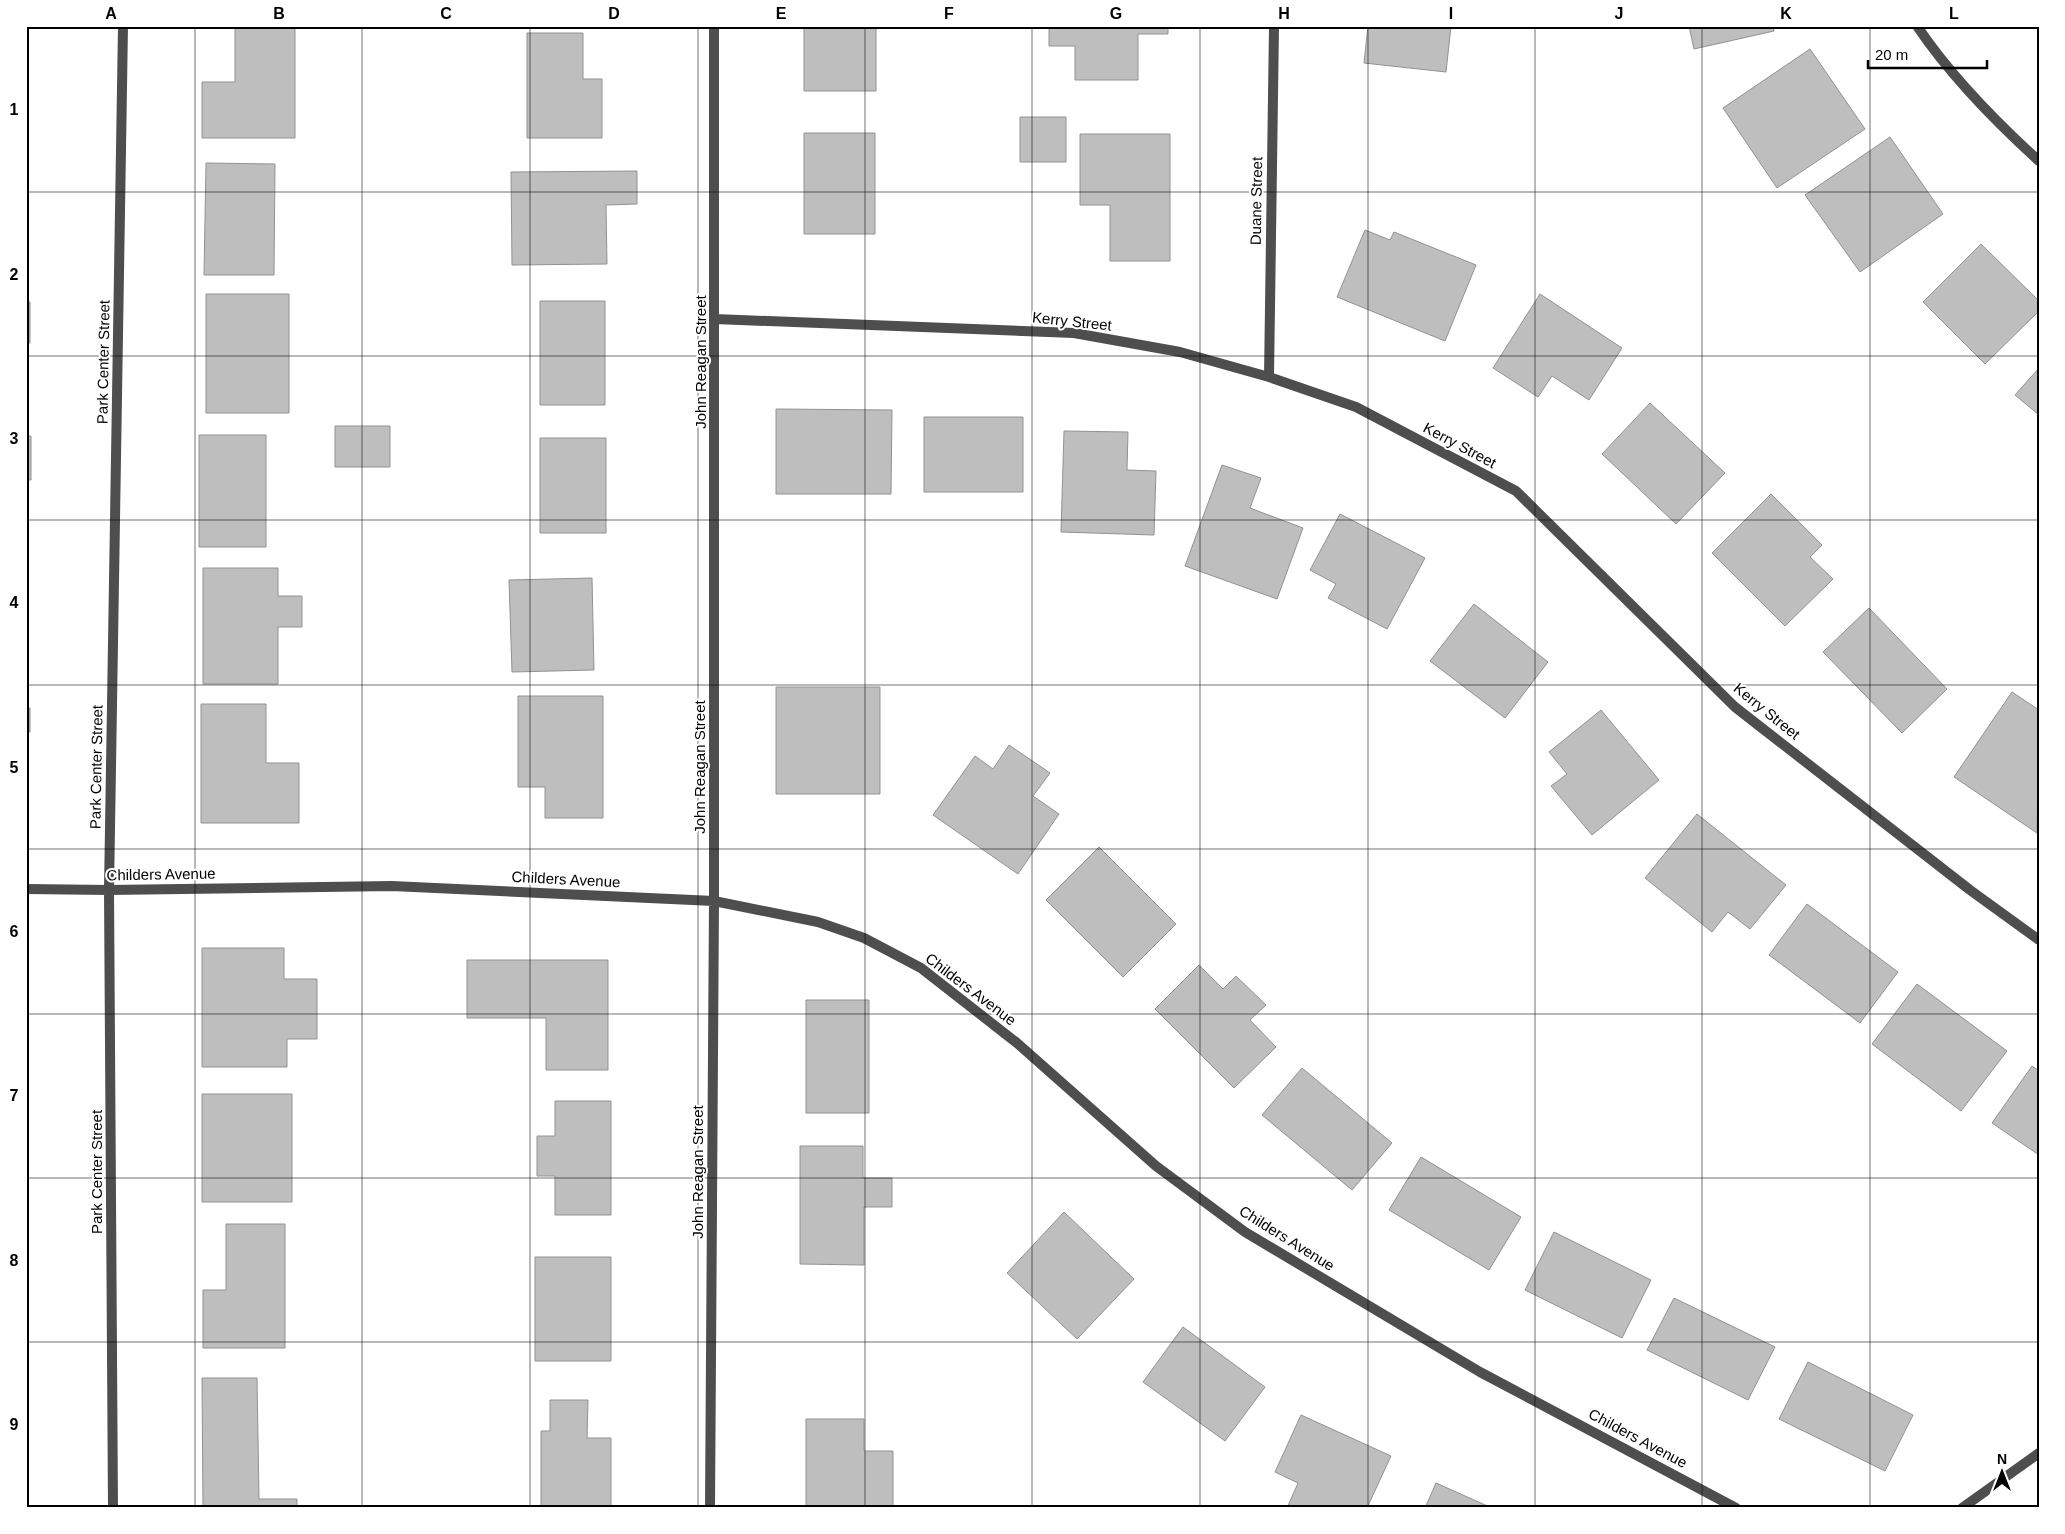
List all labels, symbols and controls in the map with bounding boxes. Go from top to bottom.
text: A [105,5,117,22]
text: B [273,5,285,22]
text: C [440,5,452,22]
text: D [608,5,620,22]
text: E [776,5,787,22]
text: F [944,5,954,22]
text: G [1110,5,1122,22]
text: H [1278,5,1290,22]
text: I [1449,5,1453,22]
text: J [1615,5,1623,22]
text: K [1780,5,1792,22]
text: L [1949,5,1959,22]
scale bar [1868,38,1986,70]
text: 20 m [1875,46,1908,63]
text: 1 [10,101,19,118]
street label: Duane Street [1247,156,1265,245]
text: 2 [10,266,19,283]
street label: John Reagan Street [692,294,709,429]
street label: Park Center Street [93,299,113,424]
street label: Kerry Street [1031,308,1114,334]
street label: Kerry Street [1421,419,1500,472]
text: 3 [10,430,19,447]
text: 4 [10,594,19,611]
street label: Kerry Street [1731,679,1804,743]
street label: John Reagan Street [691,699,708,834]
street label: Park Center Street [86,704,106,829]
text: 5 [10,759,19,776]
street label: Childers Avenue [106,865,216,883]
street label: Childers Avenue [511,868,621,890]
text: 6 [10,923,19,940]
street label: Childers Avenue [922,949,1020,1029]
text: 7 [10,1087,19,1104]
street label: John Reagan Street [689,1104,706,1239]
street label: Park Center Street [88,1109,105,1234]
street label: Childers Avenue [1236,1202,1338,1274]
text: 8 [10,1252,19,1269]
street label: Childers Avenue [1586,1405,1690,1471]
text: 9 [10,1416,19,1433]
north arrow [1978,1446,2028,1496]
text: N [1997,1451,2007,1467]

